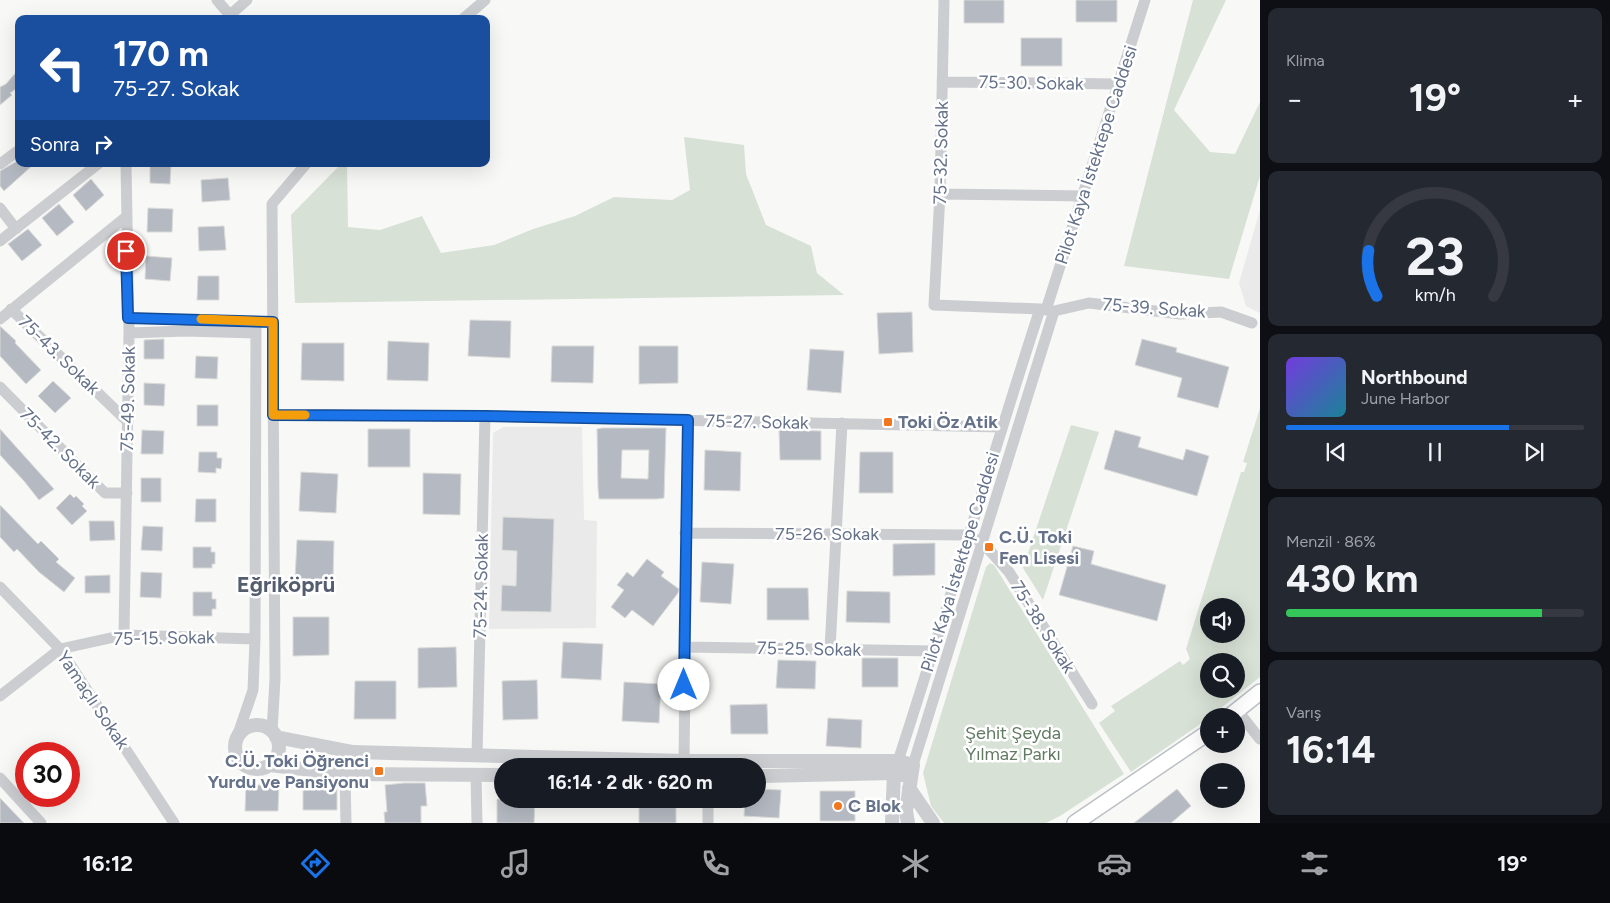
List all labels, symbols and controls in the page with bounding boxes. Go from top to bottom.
text: 170 m [113,33,209,75]
icon: left [30,35,95,100]
street label: Pilot Kaya İstektepe Caddesi [1050,43,1142,267]
text: Klima [1286,51,1325,70]
street label: 75-30. Sokak [978,71,1084,95]
text: 75-27. Sokak [113,75,239,102]
text: 19° [1409,75,1461,121]
text: − [1286,82,1303,116]
text: + [1567,82,1584,116]
street label: 75-32. Sokak [929,101,953,205]
icon: right [89,130,117,158]
text: Sonra [30,133,79,156]
text: 23 [1405,226,1465,288]
pin [105,230,147,272]
icon: arrive [112,237,140,265]
text: km/h [1415,284,1455,305]
street label: 75-39. Sokak [1102,293,1207,323]
street label: 75-43. Sokak [14,311,104,399]
street label: 75-49. Sokak [116,346,140,452]
text: Northbound [1361,366,1468,389]
text: June Harbor [1361,389,1449,408]
street label: 75-42. Sokak [15,403,105,493]
street label: 75-27. Sokak [705,410,809,434]
place label: Toki Öz Atik [898,411,998,433]
marker: Toki Öz Atik [882,416,894,428]
icon: previous [1322,438,1350,466]
icon: pause [1421,438,1449,466]
icon: next [1520,438,1548,466]
street label: Pilot Kaya İstektepe Caddesi [916,449,1004,675]
street label: 75-26. Sokak [775,523,879,545]
place label: C.Ü. Toki Fen Lisesi [999,526,1079,569]
text: Menzil · 86% [1286,532,1376,551]
street label: 75-24. Sokak [469,533,493,639]
marker: C.Ü. Toki Fen Lisesi [983,541,995,553]
text: 430 km [1286,556,1418,602]
district label: Eğriköprü [237,571,335,598]
street label: 75-38. Sokak [1006,577,1080,677]
map controls [1200,598,1245,808]
button: sound [1200,598,1245,643]
street label: 75-15. Sokak [113,626,215,650]
street label: 75-25. Sokak [757,637,861,661]
street label: Yamaçlı Sokak [52,647,134,754]
button: search [1200,653,1245,698]
position arrow [657,658,709,710]
text: Varış [1286,703,1321,722]
button: + [1200,708,1245,753]
park label: Şehit Şeyda Yılmaz Parkı [965,722,1061,765]
text: 16:14 [1286,727,1376,773]
speed limit sign: 30 [15,742,80,807]
place label: C.Ü. Toki Öğrenci Yurdu ve Pansiyonu [207,750,369,793]
button: − [1200,763,1245,808]
marker: C.Ü. Toki Öğrenci Yurdu ve Pansiyonu [373,765,385,777]
text: 16:14 · 2 dk · 620 m [547,771,713,794]
place label: C Blok [848,795,901,817]
marker: C Blok [832,800,844,812]
icon: directions [298,846,333,881]
icon: music [498,846,533,881]
icon: phone [698,846,733,881]
icon: climate [898,846,933,881]
icon: car [1097,846,1132,881]
icon: filters [1297,846,1332,881]
text: 16:12 [82,850,133,877]
text: 19° [1497,850,1528,877]

